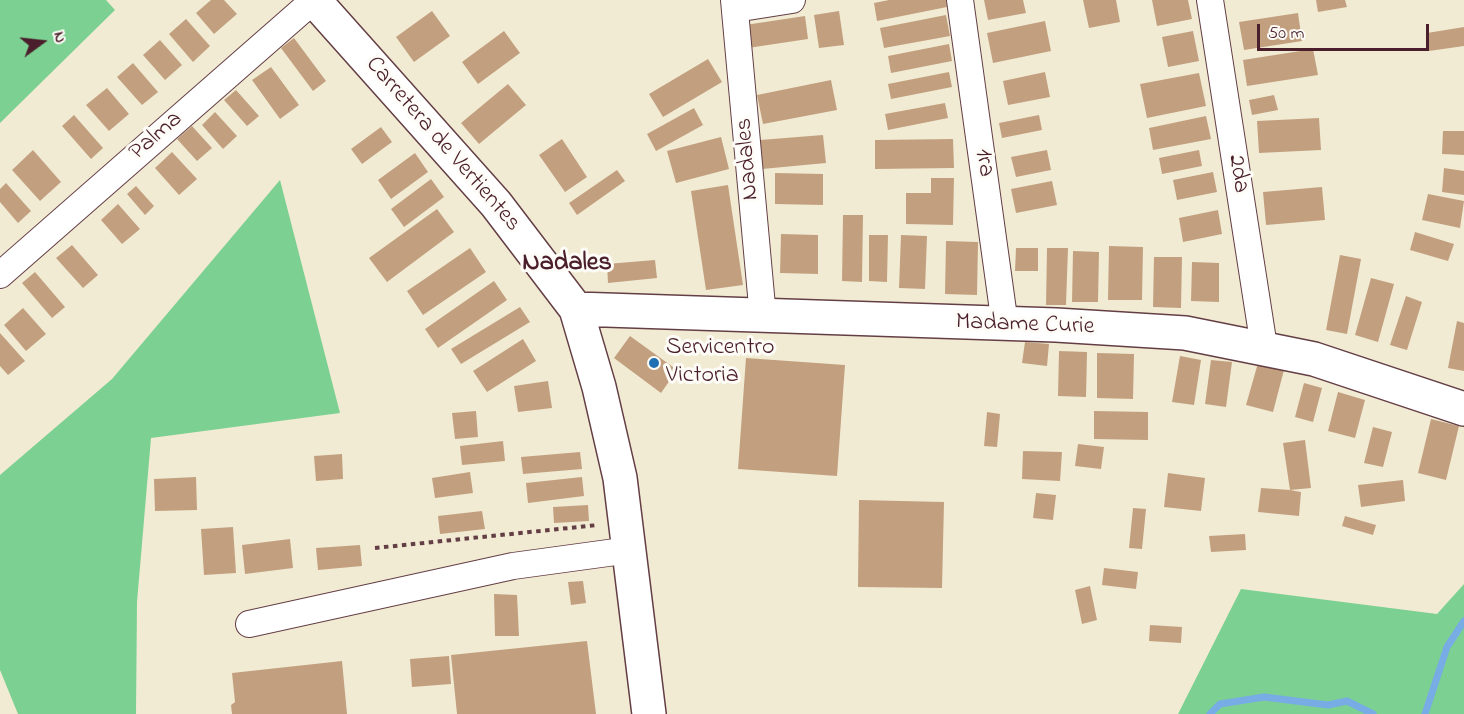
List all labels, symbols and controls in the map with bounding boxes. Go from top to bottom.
north arrow [12,12,72,72]
scale bar [1260,12,1432,50]
text: 50 m [1268,21,1305,47]
text: N [46,29,72,46]
street label: Carretera de Vertientes [358,52,526,238]
street label: Palma [125,106,189,168]
street label: Nadales [731,117,767,201]
street label: 1ra [967,147,999,179]
street label: 2da [1220,153,1254,195]
district label: Nadales [522,249,612,281]
street label: Madame Curie [955,309,1095,343]
place label: Servicentro Victoria [666,335,774,391]
marker: Servicentro Victoria [647,356,661,370]

